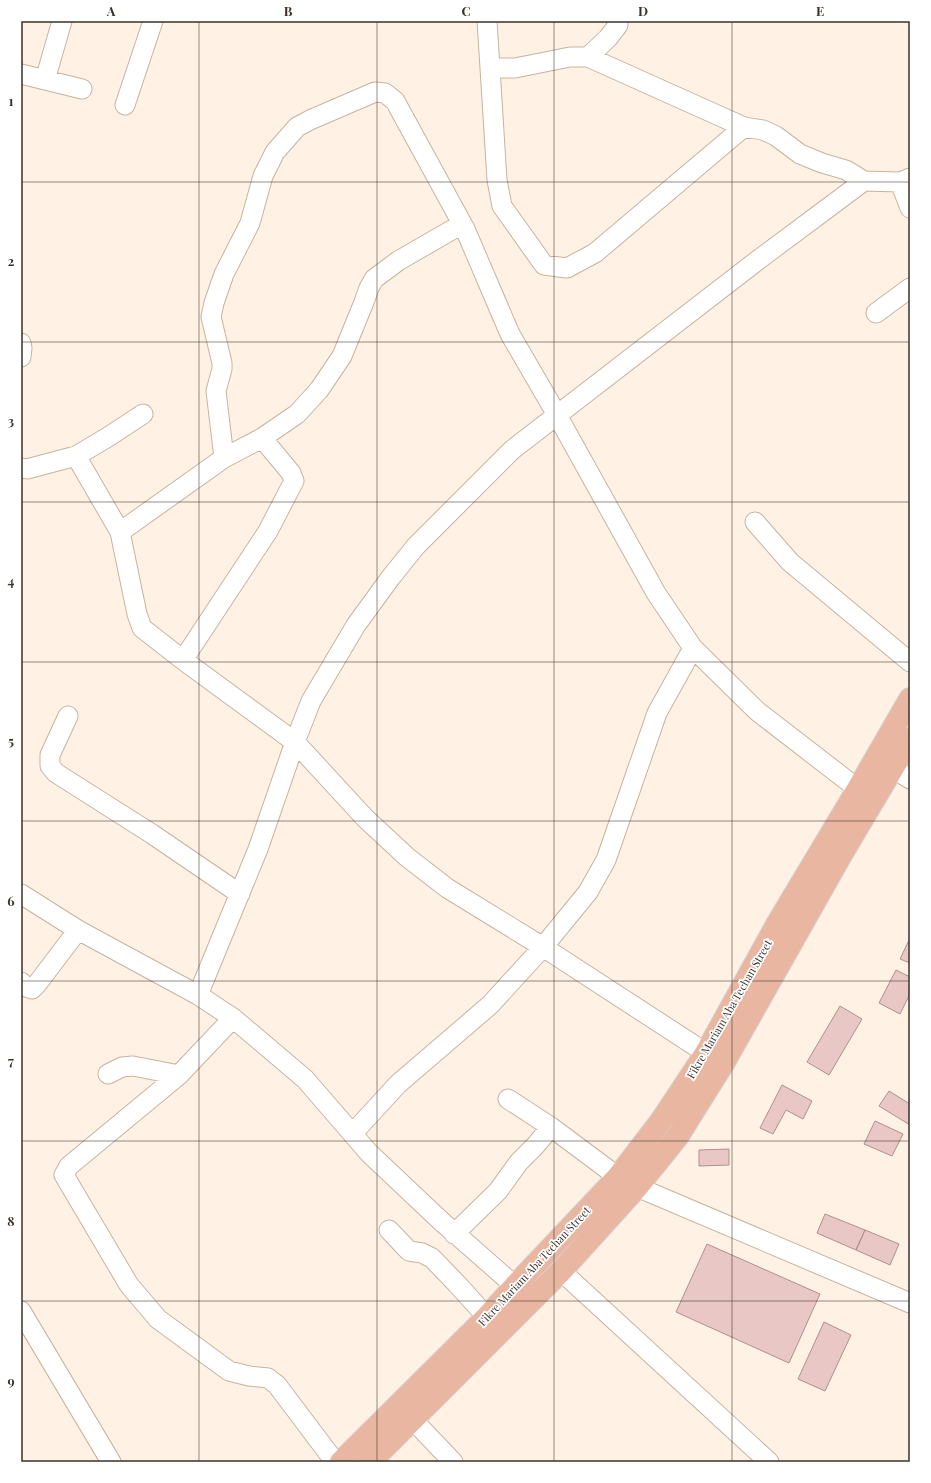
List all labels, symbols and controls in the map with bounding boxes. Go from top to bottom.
text: A [106,2,116,19]
text: B [284,2,293,19]
text: C [461,2,471,19]
text: D [638,2,648,19]
text: E [816,2,824,19]
text: 1 [9,92,14,109]
text: 2 [8,252,15,269]
text: 3 [8,412,14,429]
text: 4 [8,572,15,589]
text: 5 [8,732,14,749]
text: 6 [7,892,15,909]
street label: Fikre Mariam Aba Techan Street [683,937,775,1081]
text: 7 [8,1052,14,1069]
street label: Fikre Mariam Aba Techan Street [475,1203,594,1329]
text: 8 [7,1212,15,1229]
text: 9 [7,1372,15,1389]

